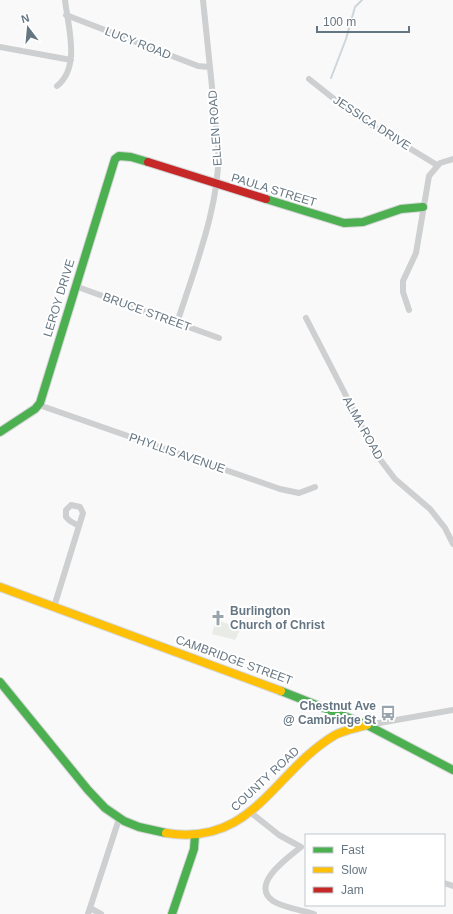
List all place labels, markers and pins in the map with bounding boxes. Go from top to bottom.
place label: Burlington Church of Christ [230,604,325,632]
church icon: Burlington Church of Christ [209,609,227,627]
place label: Chestnut Ave @ Cambridge St [283,699,376,727]
bus stop icon: Chestnut Ave @ Cambridge St [379,704,397,722]

